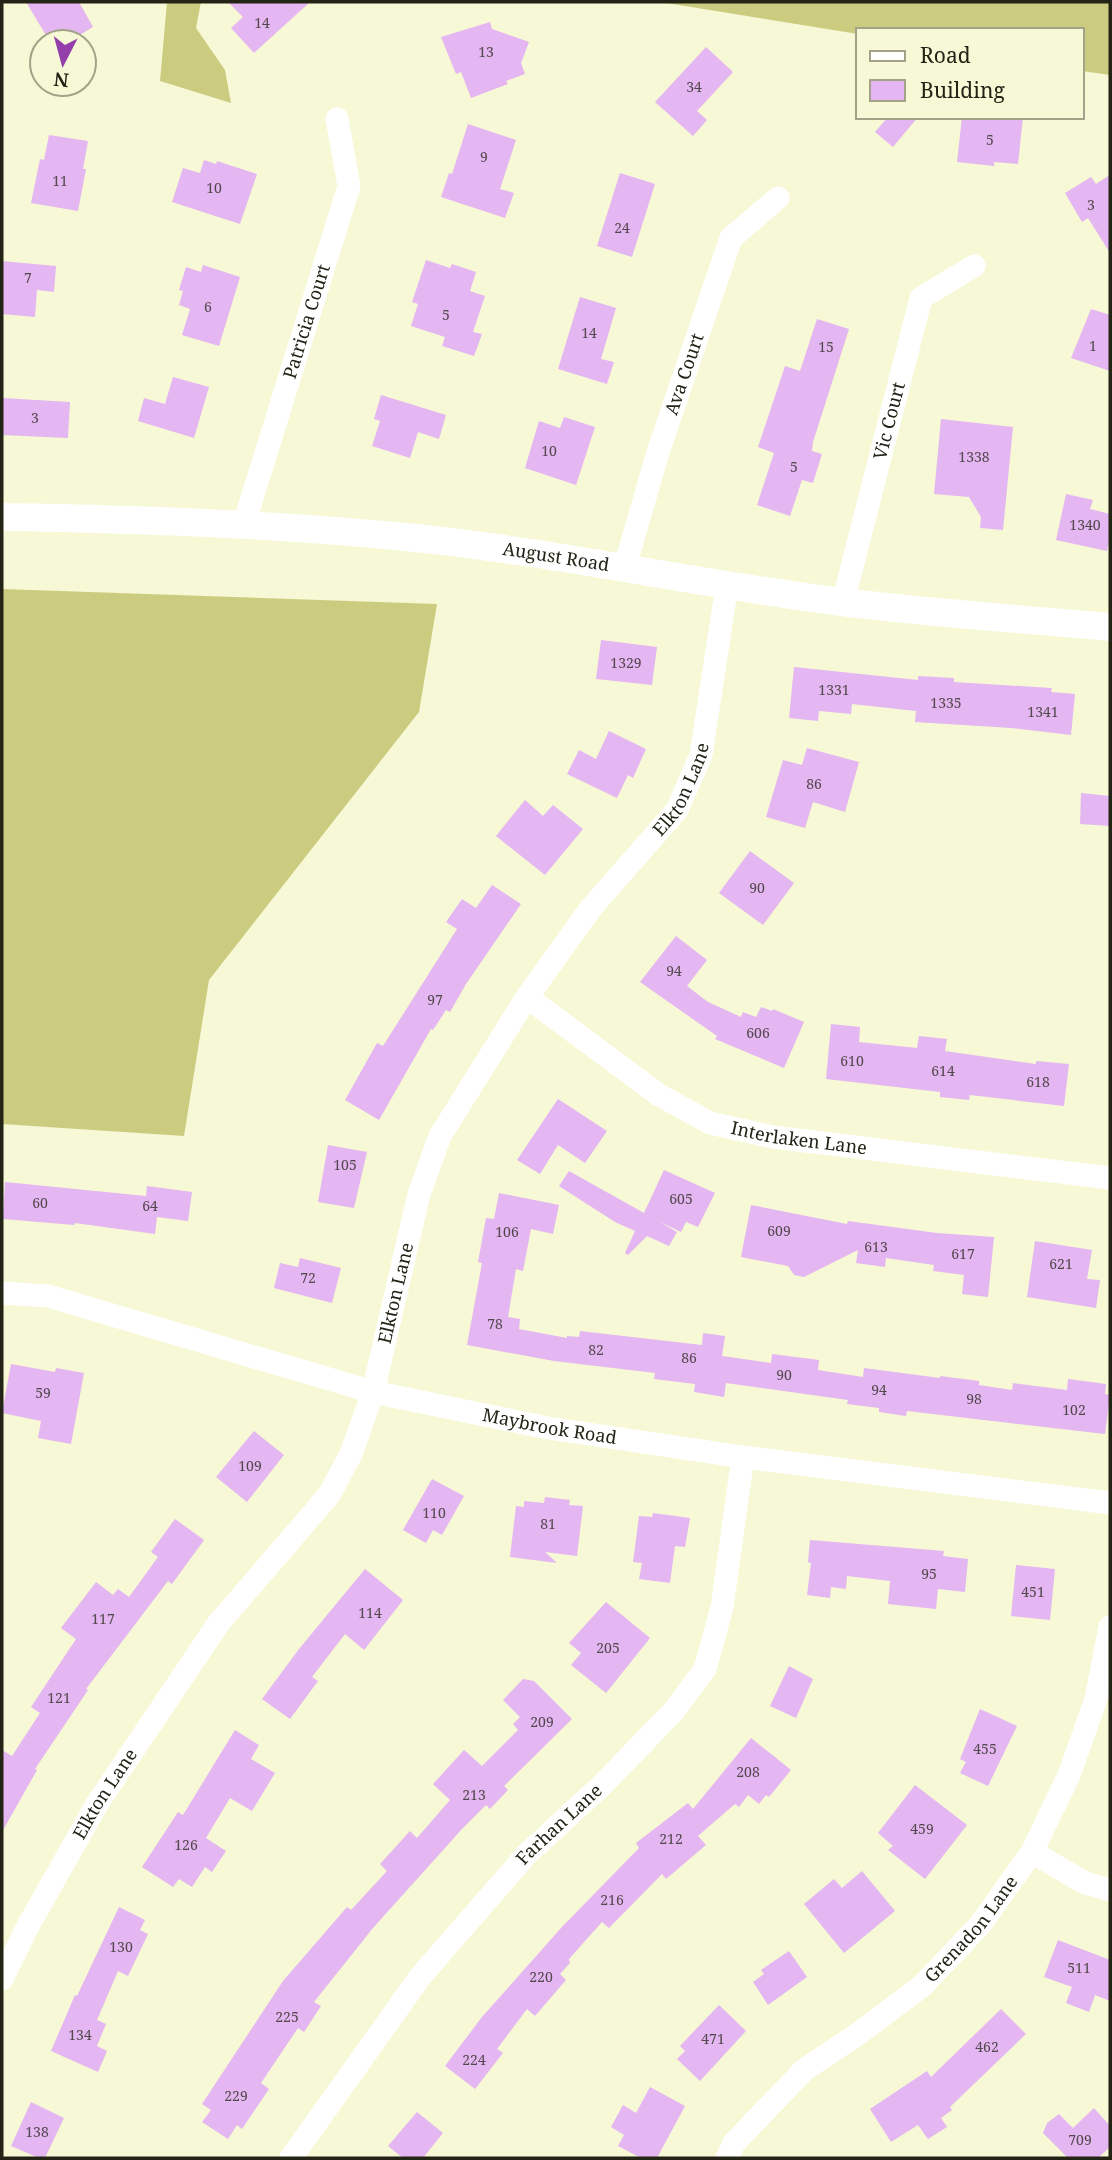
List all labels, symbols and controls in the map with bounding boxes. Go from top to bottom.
house number: 14 [254,13,270,32]
north arrow [28,28,98,98]
legend [856,28,1084,119]
text: Road [920,41,971,69]
house number: 13 [478,42,494,61]
text: N [52,66,70,94]
text: Building [920,76,1005,104]
house number: 34 [686,77,702,96]
house number: 5 [986,130,994,149]
house number: 9 [480,147,488,166]
house number: 11 [52,171,68,190]
house number: 10 [206,178,222,197]
house number: 3 [1087,195,1095,214]
house number: 24 [614,218,630,237]
street label: Patricia Court [277,261,335,382]
house number: 7 [24,268,32,287]
house number: 6 [204,297,212,316]
house number: 5 [442,305,450,324]
house number: 14 [581,323,597,342]
street label: Ava Court [659,330,709,418]
house number: 1 [1089,336,1097,355]
house number: 15 [818,337,834,356]
street label: Vic Court [867,379,910,462]
house number: 3 [31,408,39,427]
house number: 10 [541,441,557,460]
house number: 1338 [958,447,990,466]
house number: 5 [790,457,798,476]
house number: 1340 [1069,515,1101,534]
street label: August Road [501,536,611,576]
house number: 1329 [610,653,642,672]
house number: 1331 [818,680,850,699]
house number: 1335 [930,693,962,712]
house number: 1341 [1027,702,1059,721]
street label: Elkton Lane [647,741,714,841]
house number: 86 [806,774,822,793]
house number: 90 [749,878,765,897]
house number: 94 [666,961,682,980]
house number: 97 [427,990,443,1009]
house number: 606 [746,1023,770,1042]
house number: 610 [840,1051,864,1070]
house number: 614 [931,1061,955,1080]
house number: 618 [1026,1072,1050,1091]
street label: Interlaken Lane [729,1115,868,1159]
house number: 105 [333,1155,357,1174]
house number: 605 [669,1189,693,1208]
house number: 60 [32,1193,48,1212]
house number: 64 [142,1196,158,1215]
house number: 609 [767,1221,791,1240]
house number: 106 [495,1222,519,1241]
house number: 613 [864,1237,888,1256]
street label: Elkton Lane [372,1240,418,1346]
house number: 617 [951,1244,975,1263]
house number: 621 [1049,1254,1073,1273]
house number: 72 [300,1268,316,1287]
house number: 78 [487,1314,503,1333]
house number: 82 [588,1340,604,1359]
house number: 86 [681,1348,697,1367]
house number: 90 [776,1365,792,1384]
house number: 94 [871,1380,887,1399]
house number: 59 [35,1383,51,1402]
house number: 98 [966,1389,982,1408]
house number: 102 [1062,1400,1086,1419]
street label: Maybrook Road [481,1402,618,1449]
house number: 109 [238,1456,262,1475]
house number: 110 [422,1503,446,1522]
house number: 81 [540,1514,556,1533]
house number: 95 [921,1564,937,1583]
house number: 451 [1021,1582,1045,1601]
house number: 114 [358,1603,382,1622]
house number: 117 [91,1609,115,1628]
house number: 205 [596,1638,620,1657]
house number: 121 [47,1688,71,1707]
house number: 209 [530,1712,554,1731]
house number: 455 [973,1739,997,1758]
street label: Elkton Lane [67,1743,142,1843]
house number: 208 [736,1762,760,1781]
street label: Farhan Lane [510,1778,607,1869]
house number: 213 [462,1785,486,1804]
house number: 459 [910,1819,934,1838]
house number: 212 [659,1829,683,1848]
house number: 126 [174,1835,198,1854]
street label: Grenadon Lane [919,1870,1022,1987]
house number: 216 [600,1890,624,1909]
house number: 130 [109,1937,133,1956]
house number: 511 [1067,1958,1091,1977]
house number: 220 [529,1967,553,1986]
house number: 225 [275,2007,299,2026]
house number: 134 [68,2025,92,2044]
house number: 471 [701,2029,725,2048]
house number: 462 [975,2037,999,2056]
house number: 224 [462,2050,486,2069]
house number: 229 [224,2086,248,2105]
house number: 138 [25,2122,49,2141]
house number: 709 [1068,2130,1092,2149]

